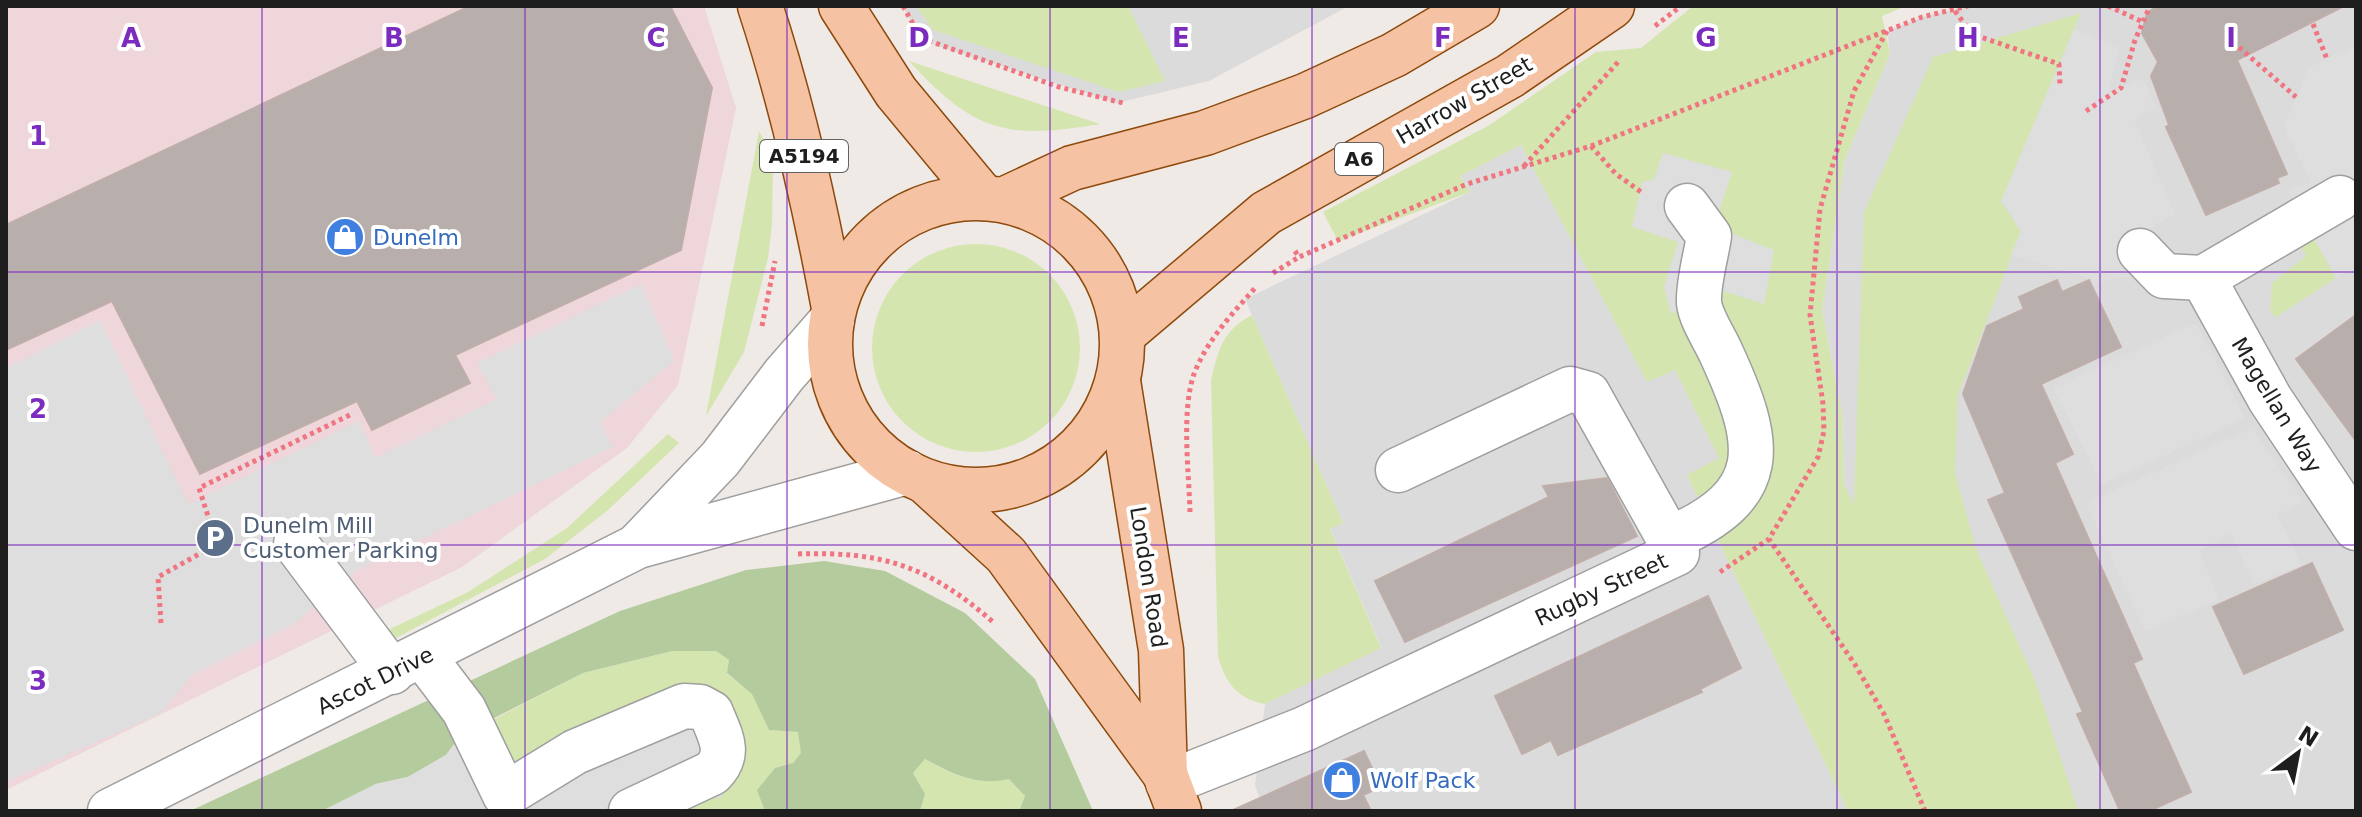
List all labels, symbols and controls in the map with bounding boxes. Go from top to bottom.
text: A [121,23,141,53]
text: B [384,23,404,53]
text: C [646,23,666,53]
text: D [908,23,930,53]
text: E [1172,23,1190,53]
text: F [1434,23,1452,53]
text: G [1695,23,1717,53]
text: H [1957,23,1979,53]
text: I [2226,23,2236,53]
street label: Harrow Street [1392,51,1537,149]
text: 1 [29,121,47,151]
road number: A5194 [760,140,848,172]
road number: A6 [1335,143,1383,175]
shop icon: Dunelm [324,216,366,258]
place label: Dunelm [373,225,459,250]
street label: Magellan Way [2226,333,2327,477]
text: 2 [29,394,47,424]
street label: London Road [1125,505,1172,650]
place label: Dunelm Mill Customer Parking [243,513,438,563]
parking icon: Dunelm Mill Customer Parking [194,517,236,559]
street label: Rugby Street [1531,548,1672,631]
street label: Ascot Drive [313,642,437,719]
text: 3 [29,666,47,696]
north arrow [2258,713,2338,793]
text: N [2294,721,2323,752]
shop icon: Wolf Pack [1321,759,1363,801]
place label: Wolf Pack [1370,768,1476,793]

